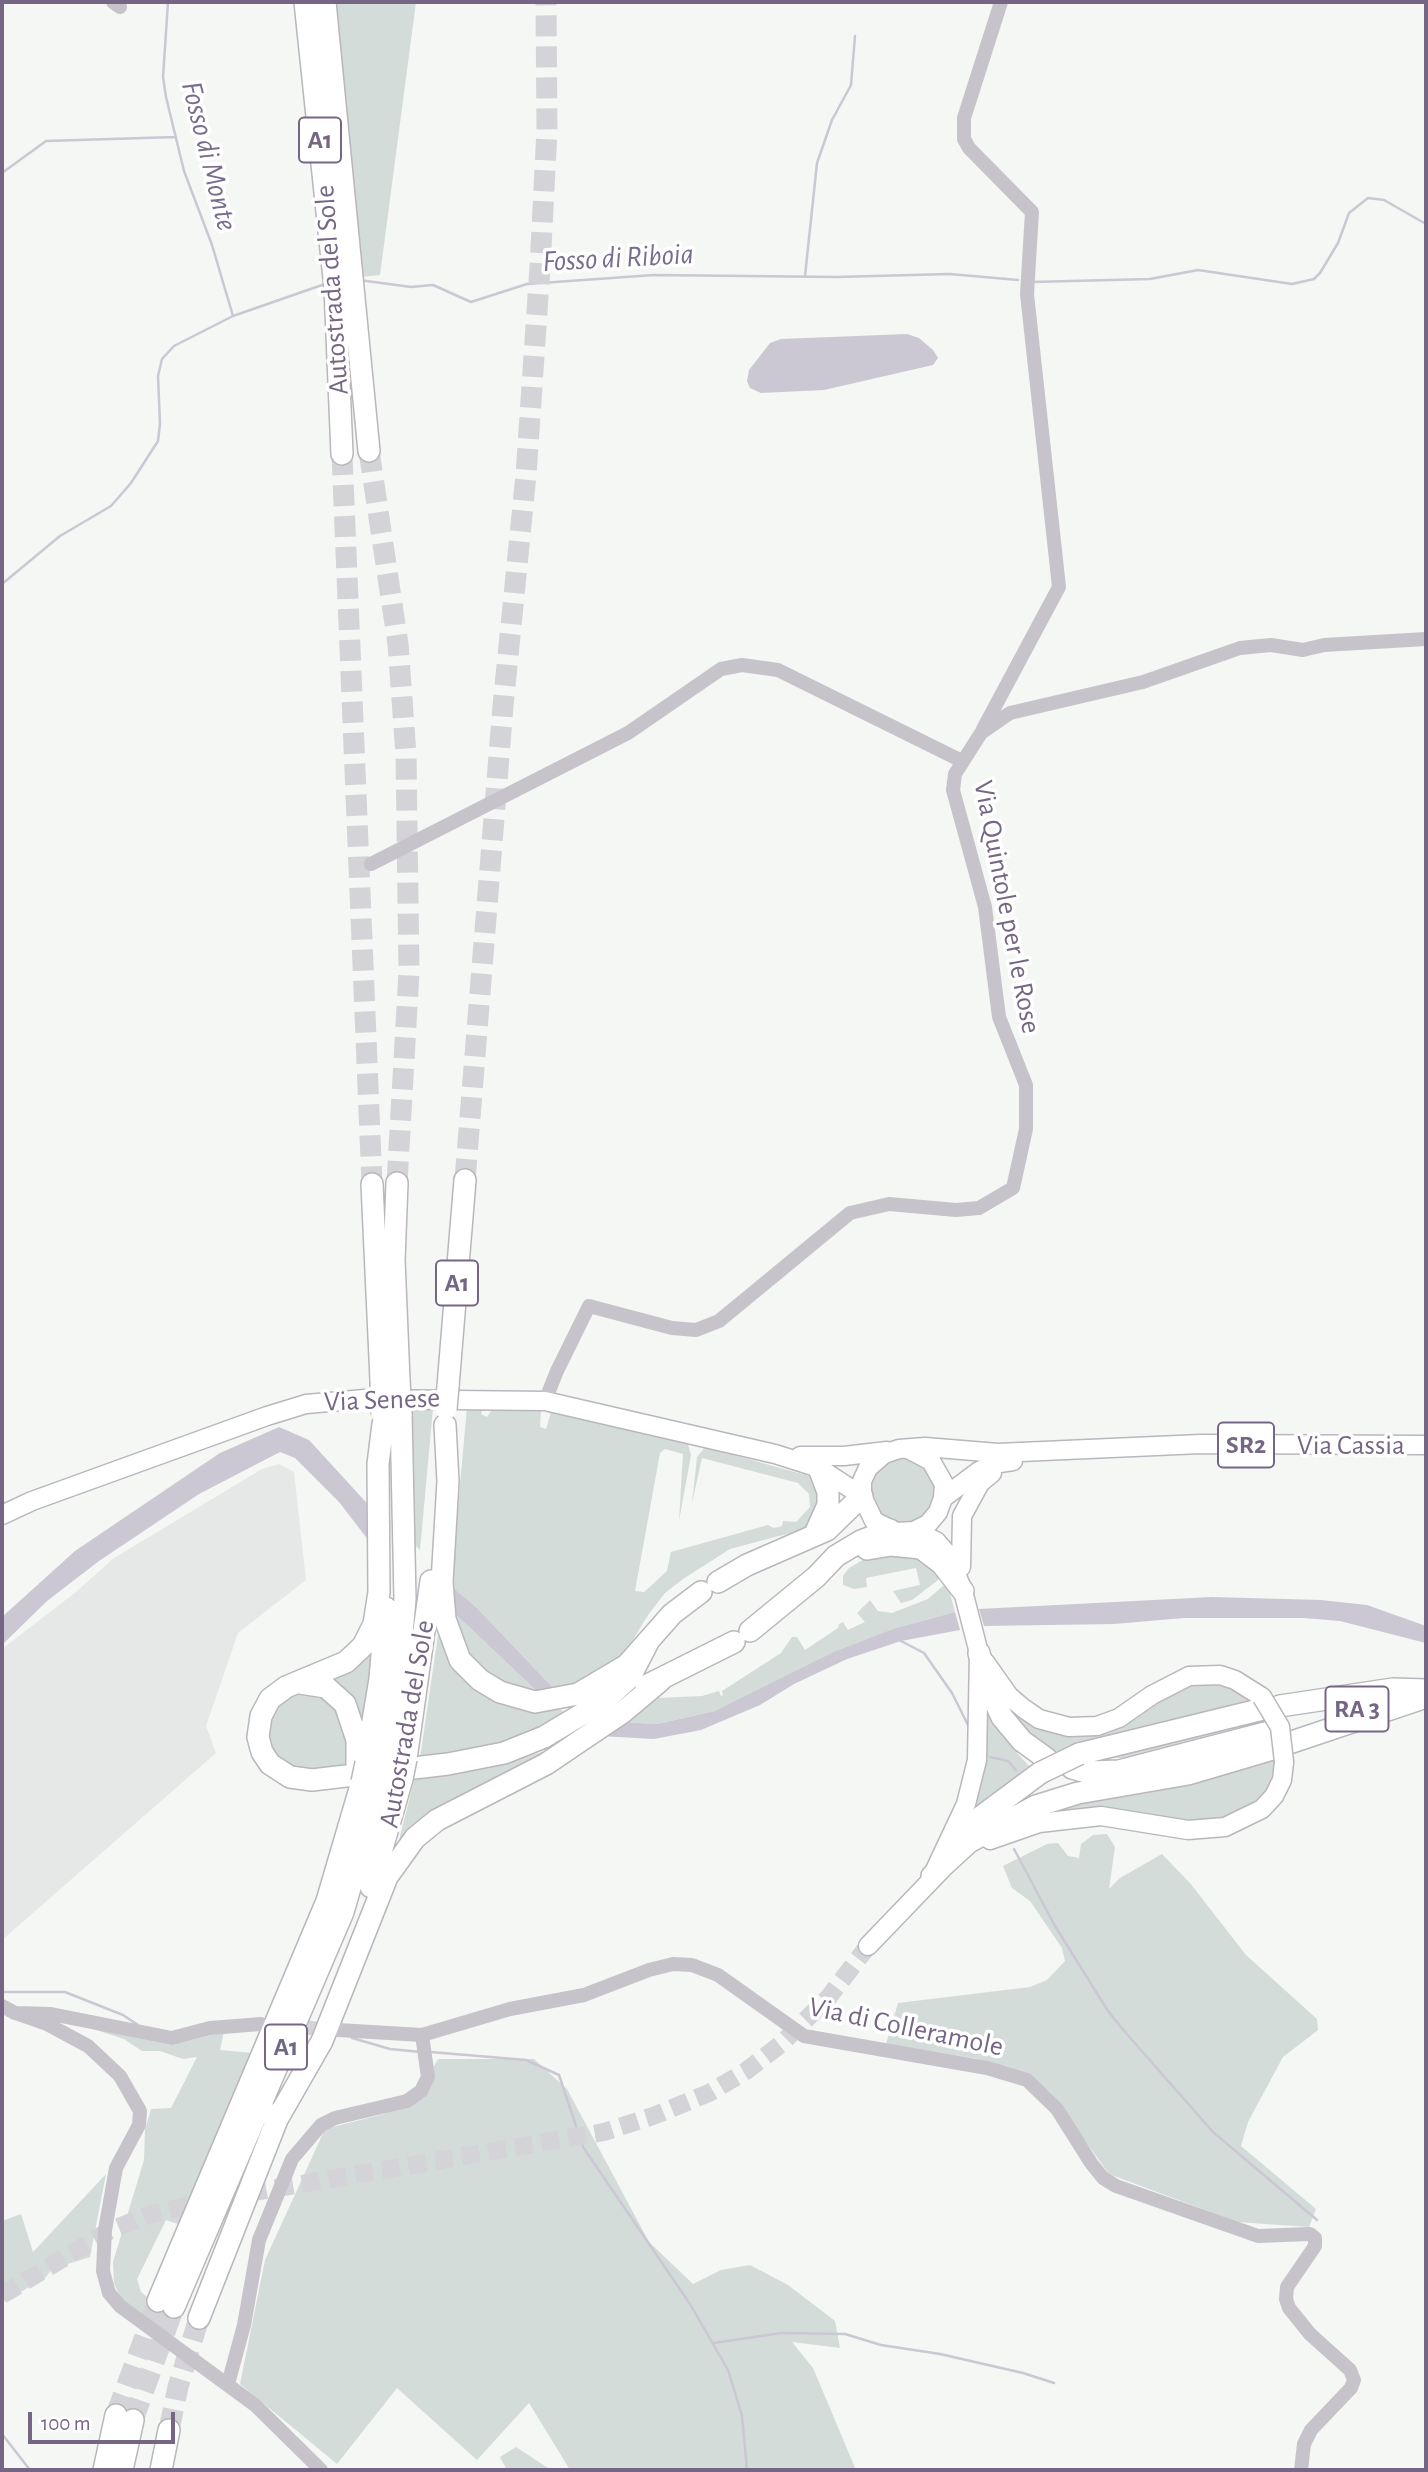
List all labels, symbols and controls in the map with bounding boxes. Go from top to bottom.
water label: Fosso di Monte [173,77,245,235]
road number: A1 [299,118,341,162]
street label: Autostrada del Sole [308,184,356,396]
water label: Fosso di Riboia [541,236,695,280]
street label: Via Quintole per le Rose [966,778,1048,1036]
road number: A1 [436,1260,478,1306]
street label: Via Senese [323,1381,441,1419]
road number: SR2 [1218,1422,1274,1468]
street label: Via Cassia [1297,1429,1405,1463]
street label: Autostrada del Sole [372,1617,442,1831]
road number: RA 3 [1326,1686,1388,1732]
street label: Via di Colleramole [806,1990,1006,2064]
road number: A1 [265,2024,307,2070]
scale bar [32,2398,178,2442]
text: 100 m [41,2413,91,2434]

